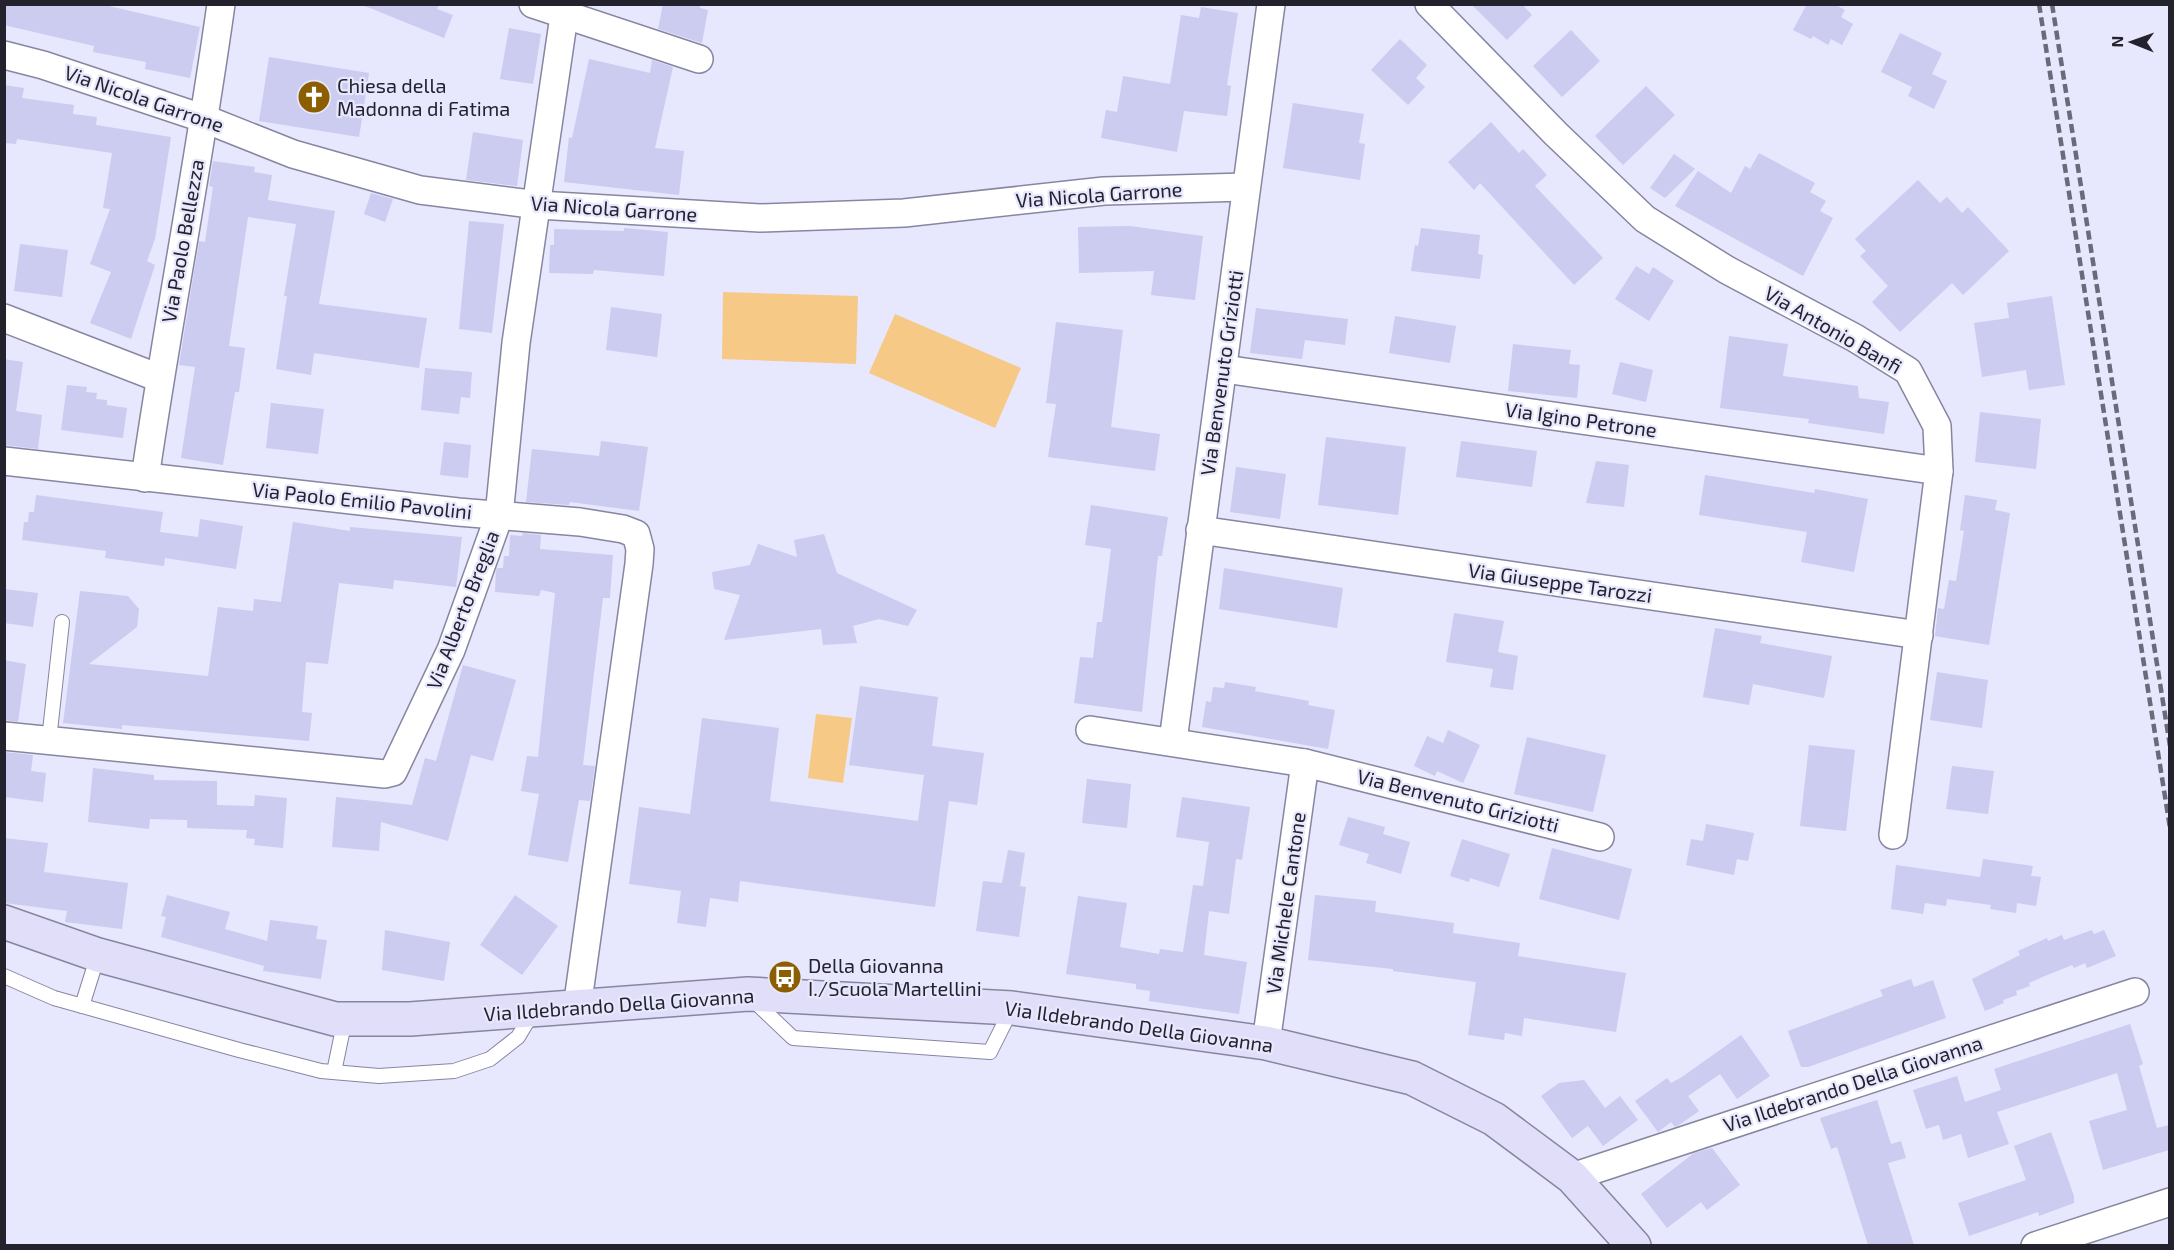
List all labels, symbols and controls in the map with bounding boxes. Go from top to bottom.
north arrow [2102,12,2162,72]
text: N [2107,36,2126,48]
street label: Via Nicola Garrone [61,60,227,137]
place label: Chiesa della Madonna di Fatima [337,73,510,120]
church icon: Chiesa della Madonna di Fatima [296,79,332,115]
street label: Via Paolo Bellezza [156,157,208,324]
street label: Via Nicola Garrone [1015,176,1183,212]
street label: Via Nicola Garrone [530,190,698,226]
street label: Via Benvenuto Griziotti [1195,269,1247,477]
street label: Via Antonio Banfi [1761,280,1906,378]
street label: Via Igino Petrone [1504,396,1659,442]
street label: Via Paolo Emilio Pavolini [251,477,473,523]
street label: Via Alberto Breglia [421,527,503,692]
street label: Via Giuseppe Tarozzi [1467,557,1654,607]
street label: Via Benvenuto Griziotti [1355,763,1562,837]
street label: Via Michele Cantone [1260,810,1310,995]
place label: Della Giovanna I./Scuola Martellini [808,953,982,1000]
bus stop icon: Della Giovanna I./Scuola Martellini [767,959,803,995]
street label: Via Ildebrando Della Giovanna [483,983,755,1025]
street label: Via Ildebrando Della Giovanna [1003,995,1275,1057]
street label: Via Ildebrando Della Giovanna [1720,1030,1985,1136]

